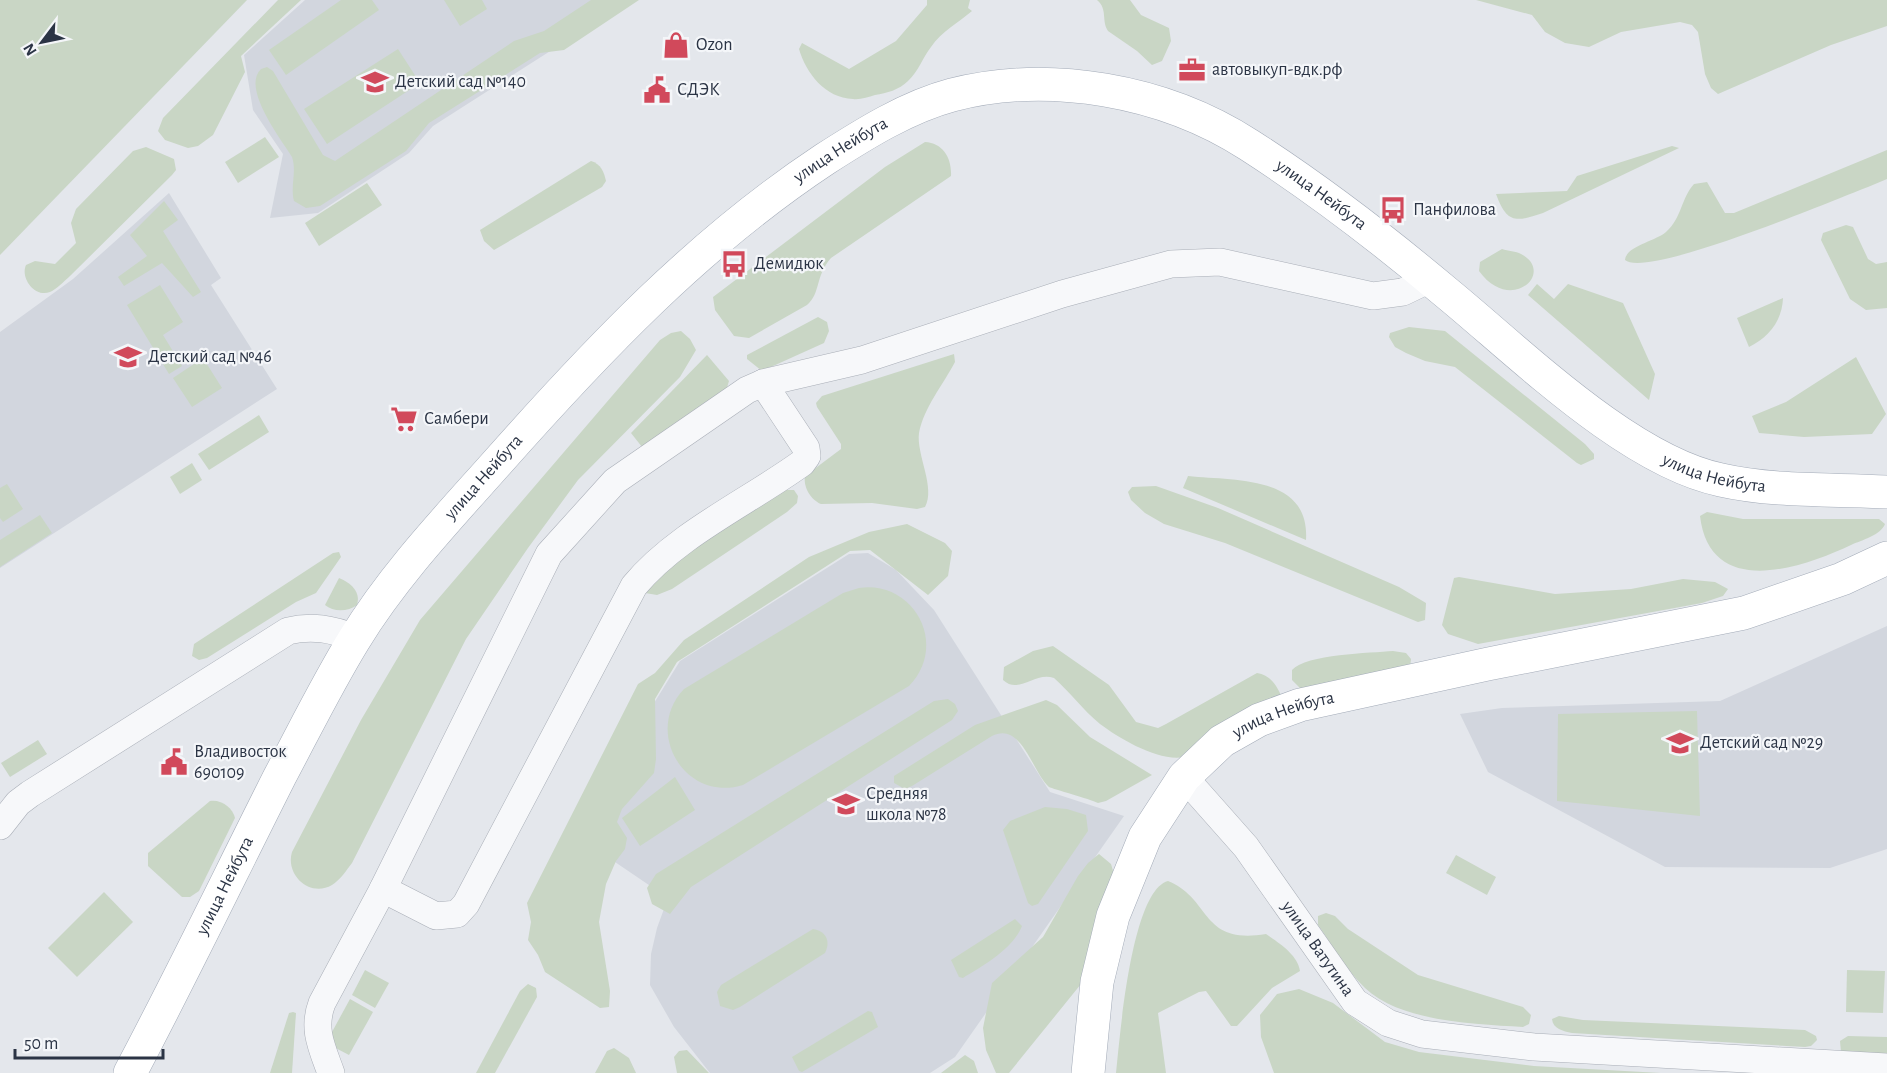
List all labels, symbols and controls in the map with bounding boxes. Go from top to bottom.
north arrow [12,12,72,72]
shop icon: Ozon [661,30,691,60]
place label: Ozon [696,36,733,54]
text: N [20,40,40,58]
office icon: автовыкуп-вдк.рф [1177,55,1207,85]
place label: автовыкуп-вдк.рф [1212,61,1342,79]
school or university icon: Детский сад №140 [360,67,390,97]
place label: Детский сад №140 [395,73,526,91]
public building icon: СДЭК [642,75,672,105]
place label: СДЭК [677,81,720,99]
street label: улица Нейбута [790,114,891,187]
street label: улица Нейбута [1272,156,1370,234]
bus stop icon: Панфилова [1378,195,1408,225]
place label: Панфилова [1413,201,1496,219]
bus stop icon: Демидюк [719,249,749,279]
place label: Демидюк [754,255,824,273]
school or university icon: Детский сад №46 [113,342,143,372]
place label: Детский сад №46 [148,348,272,366]
supermarket icon: Самбери [389,404,419,434]
place label: Самбери [424,409,489,428]
street label: улица Нейбута [441,431,526,524]
street label: улица Нейбута [1658,450,1767,496]
street label: улица Нейбута [1229,689,1336,742]
school or university icon: Детский сад №29 [1665,728,1695,758]
place label: Детский сад №29 [1700,734,1823,752]
place label: Владивосток 690109 [194,743,287,782]
public building icon: Владивосток 690109 [159,747,189,777]
place label: Средняя школа №78 [866,785,946,824]
school or university icon: Средняя школа №78 [831,789,861,819]
street label: улица Нейбута [193,834,257,939]
street label: улица Ватутина [1277,897,1357,1000]
scale bar [15,1022,164,1060]
text: 50 m [24,1035,58,1053]

